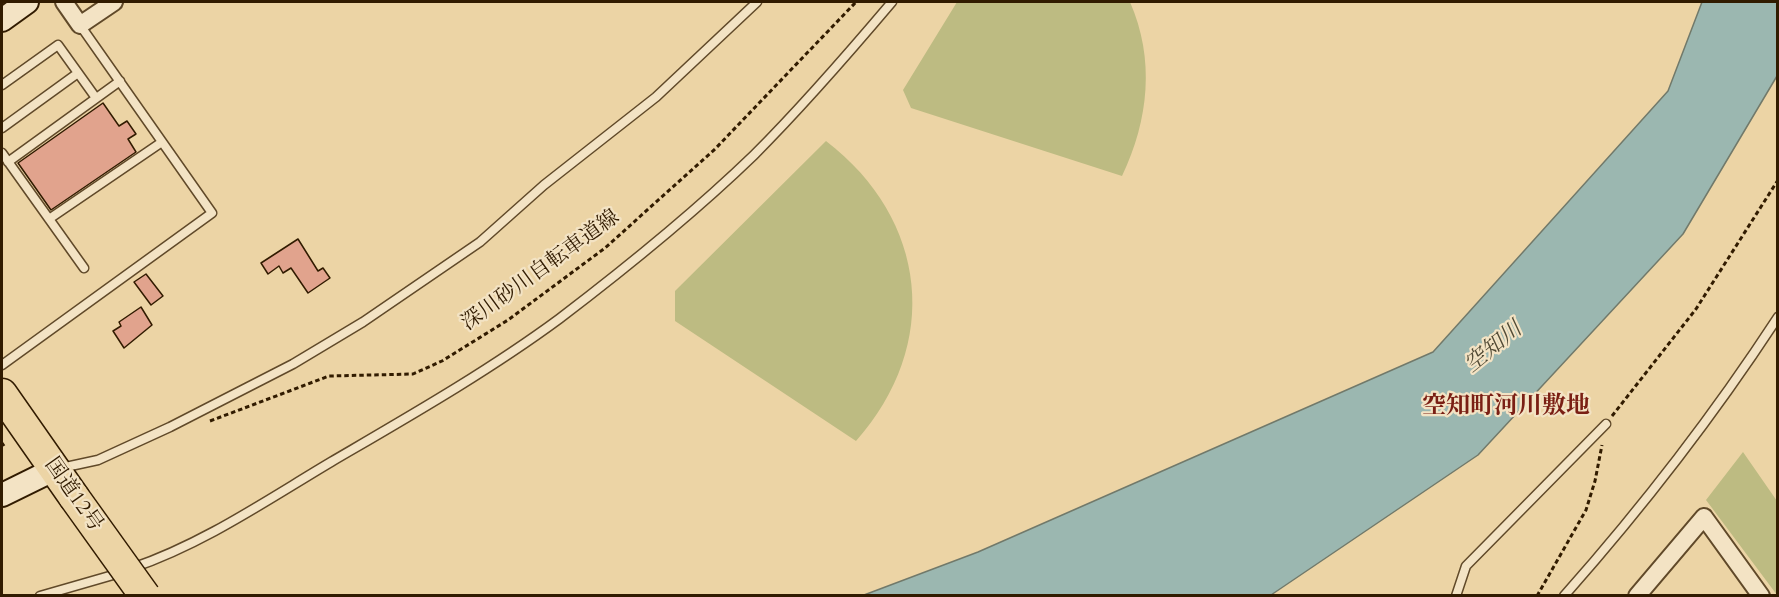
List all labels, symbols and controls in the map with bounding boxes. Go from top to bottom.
street label: 深川砂川自転車道線 [457,205,625,337]
water label: 空知川 [1460,317,1528,379]
district label: 空知町河川敷地 [1422,393,1590,421]
street label: 国道12号 [38,453,108,537]

